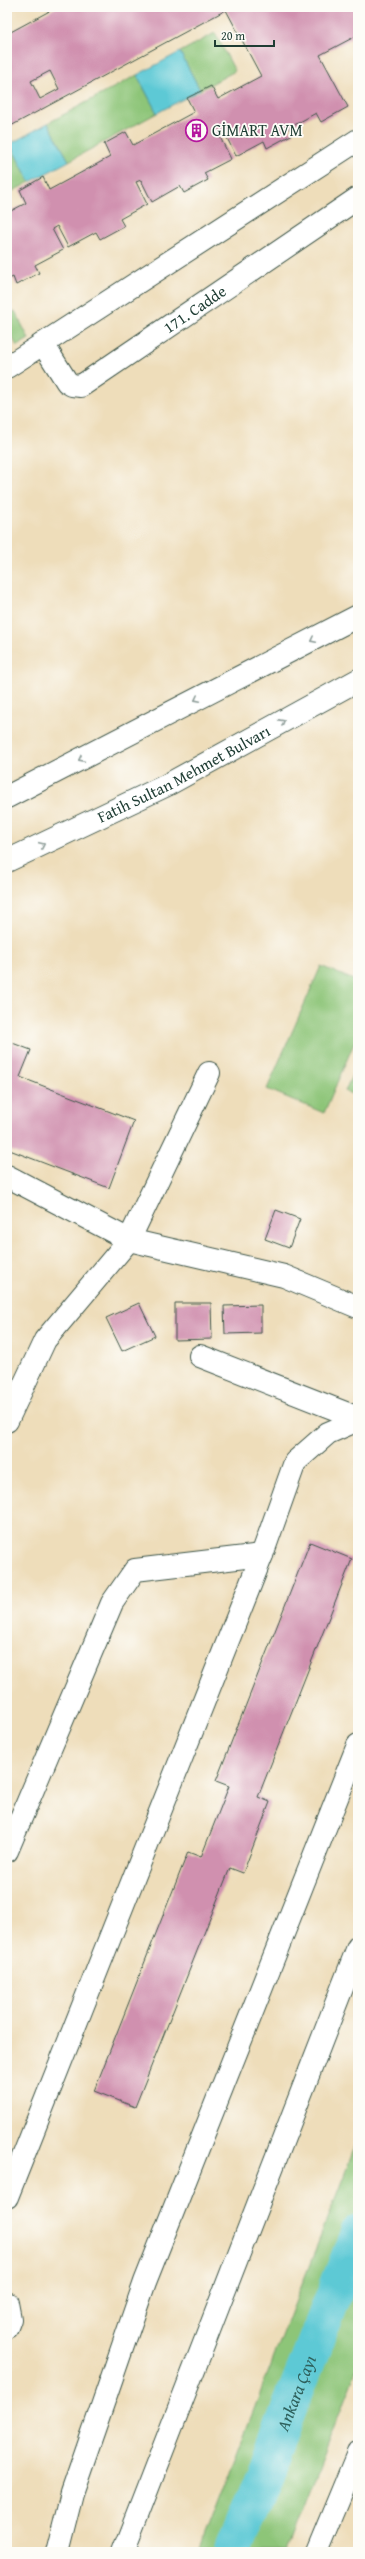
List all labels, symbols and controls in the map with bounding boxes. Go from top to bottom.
scale bar [215,22,274,48]
text: 20 m [221,27,245,44]
building icon: GİMART AVM [183,117,209,143]
place label: GİMART AVM [212,118,303,142]
street label: 171. Cadde [158,279,231,339]
one-way arrow [309,635,317,643]
one-way arrow [194,695,201,702]
street label: Fatih Sultan Mehmet Bulvarı [93,718,275,829]
one-way arrow [278,719,286,726]
one-way arrow [78,754,85,761]
one-way arrow [38,842,46,850]
water label: Ankara Çayı [269,2351,322,2435]

